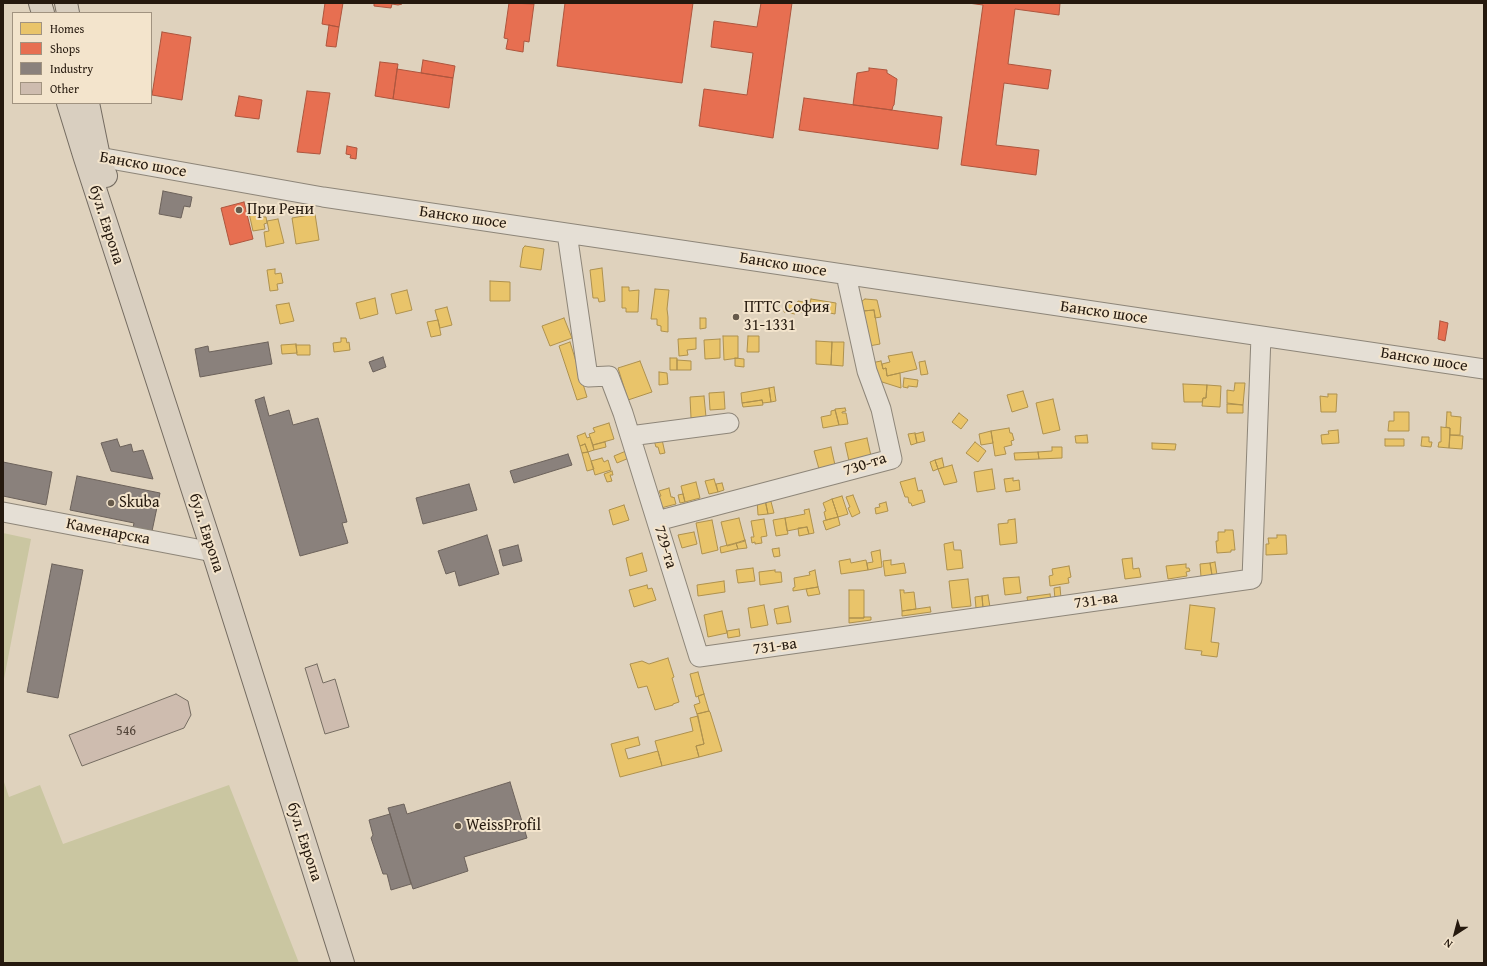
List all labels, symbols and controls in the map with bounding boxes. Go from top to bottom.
legend [12,12,152,104]
text: Homes [50,20,84,37]
text: Shops [50,40,80,57]
text: Industry [50,60,93,77]
text: Other [50,80,79,97]
street label: Банско шосе [98,148,188,182]
street label: бул. Европа [84,183,128,267]
place label: При Рени [247,200,314,220]
street label: Банско шосе [418,202,508,234]
marker: При Рени [234,205,244,215]
street label: Банско шосе [738,249,828,281]
street label: Банско шосе [1059,297,1149,329]
place label: ПТТС София 31-1331 [744,298,830,336]
marker: ПТТС София 31-1331 [731,312,741,322]
street label: Банско шосе [1379,344,1469,376]
street label: 730-та [841,449,889,481]
street label: бул. Европа [184,491,228,575]
place label: Skuba [119,493,159,513]
marker: Skuba [106,498,116,508]
street label: Каменарска [64,514,152,550]
street label: 729-та [649,523,681,571]
street label: 731-ва [1073,588,1119,614]
street label: 731-ва [752,634,798,660]
house number: 546 [116,723,136,739]
street label: бул. Европа [282,800,326,884]
place label: WeissProfil [466,816,541,836]
marker: WeissProfil [453,821,463,831]
north arrow [1435,914,1475,954]
text: N [1440,935,1456,952]

